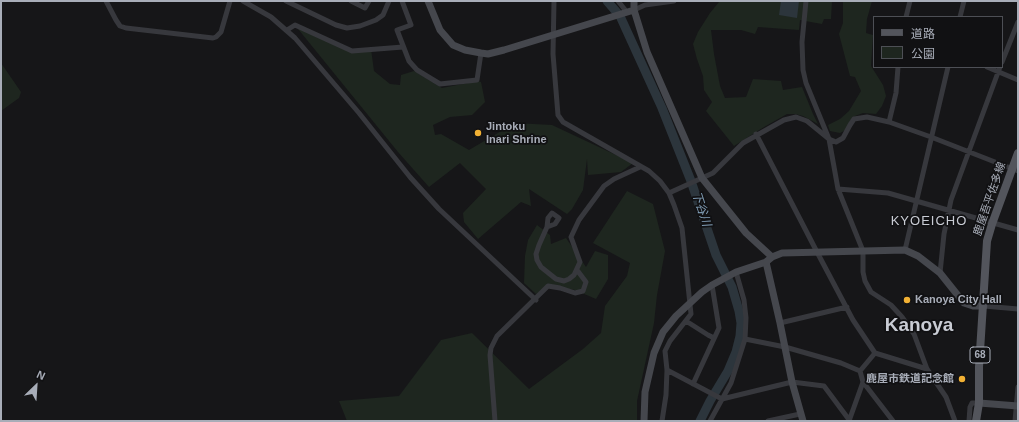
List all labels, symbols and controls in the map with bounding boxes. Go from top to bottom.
legend [873,16,1003,68]
text: 道路 [911,27,935,41]
text: 公園 [911,47,935,61]
place label: Jintoku Inari Shrine [486,120,547,146]
marker: Jintoku Inari Shrine [473,128,483,138]
street label: 鹿屋吾平佐多線 [971,160,1009,238]
water label: 下谷川 [689,190,713,228]
district label: KYOEICHO [891,213,967,229]
place label: Kanoya City Hall [915,293,1002,307]
marker: Kanoya City Hall [902,295,912,305]
district label: Kanoya [885,315,953,337]
road number: 68 [970,347,990,363]
north arrow [16,366,56,406]
text: N [35,368,47,382]
place label: 鹿屋市鉄道記念館 [866,372,954,386]
marker: 鹿屋市鉄道記念館 [957,374,967,384]

